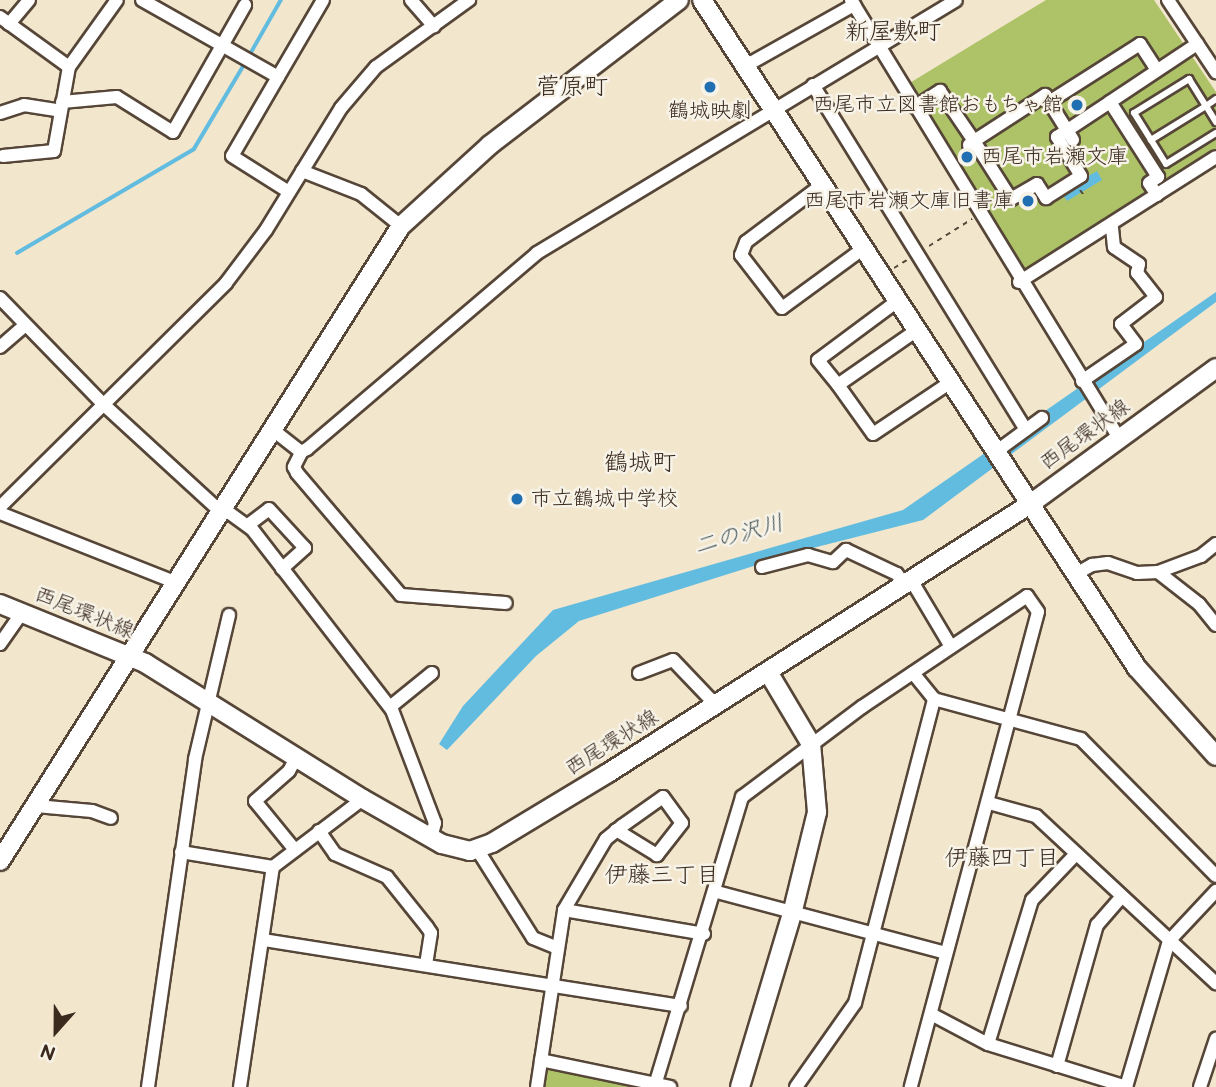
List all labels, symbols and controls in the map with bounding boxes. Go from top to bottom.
district label: 新屋敷町 [845,18,941,46]
district label: 菅原町 [536,73,608,101]
marker: 鶴城映劇 [702,79,718,95]
place label: 西尾市立図書館おもちゃ館 [811,92,1063,118]
marker: 西尾市立図書館おもちゃ館 [1069,97,1085,113]
place label: 鶴城映劇 [668,98,752,124]
place label: 西尾市岩瀬文庫 [981,144,1128,170]
marker: 西尾市岩瀬文庫 [959,149,975,165]
place label: 西尾市岩瀬文庫旧書庫 [804,188,1014,214]
marker: 西尾市岩瀬文庫旧書庫 [1020,193,1036,209]
street label: 西尾環状線 [1035,394,1135,476]
district label: 鶴城町 [604,449,676,477]
place label: 市立鶴城中学校 [531,486,678,512]
marker: 市立鶴城中学校 [509,491,525,507]
water label: 二の沢川 [691,509,787,561]
street label: 西尾環状線 [31,582,137,644]
street label: 西尾環状線 [561,704,663,782]
district label: 伊藤四丁目 [945,844,1059,872]
district label: 伊藤三丁目 [605,861,719,889]
north arrow [21,996,91,1066]
text: N [38,1038,59,1064]

